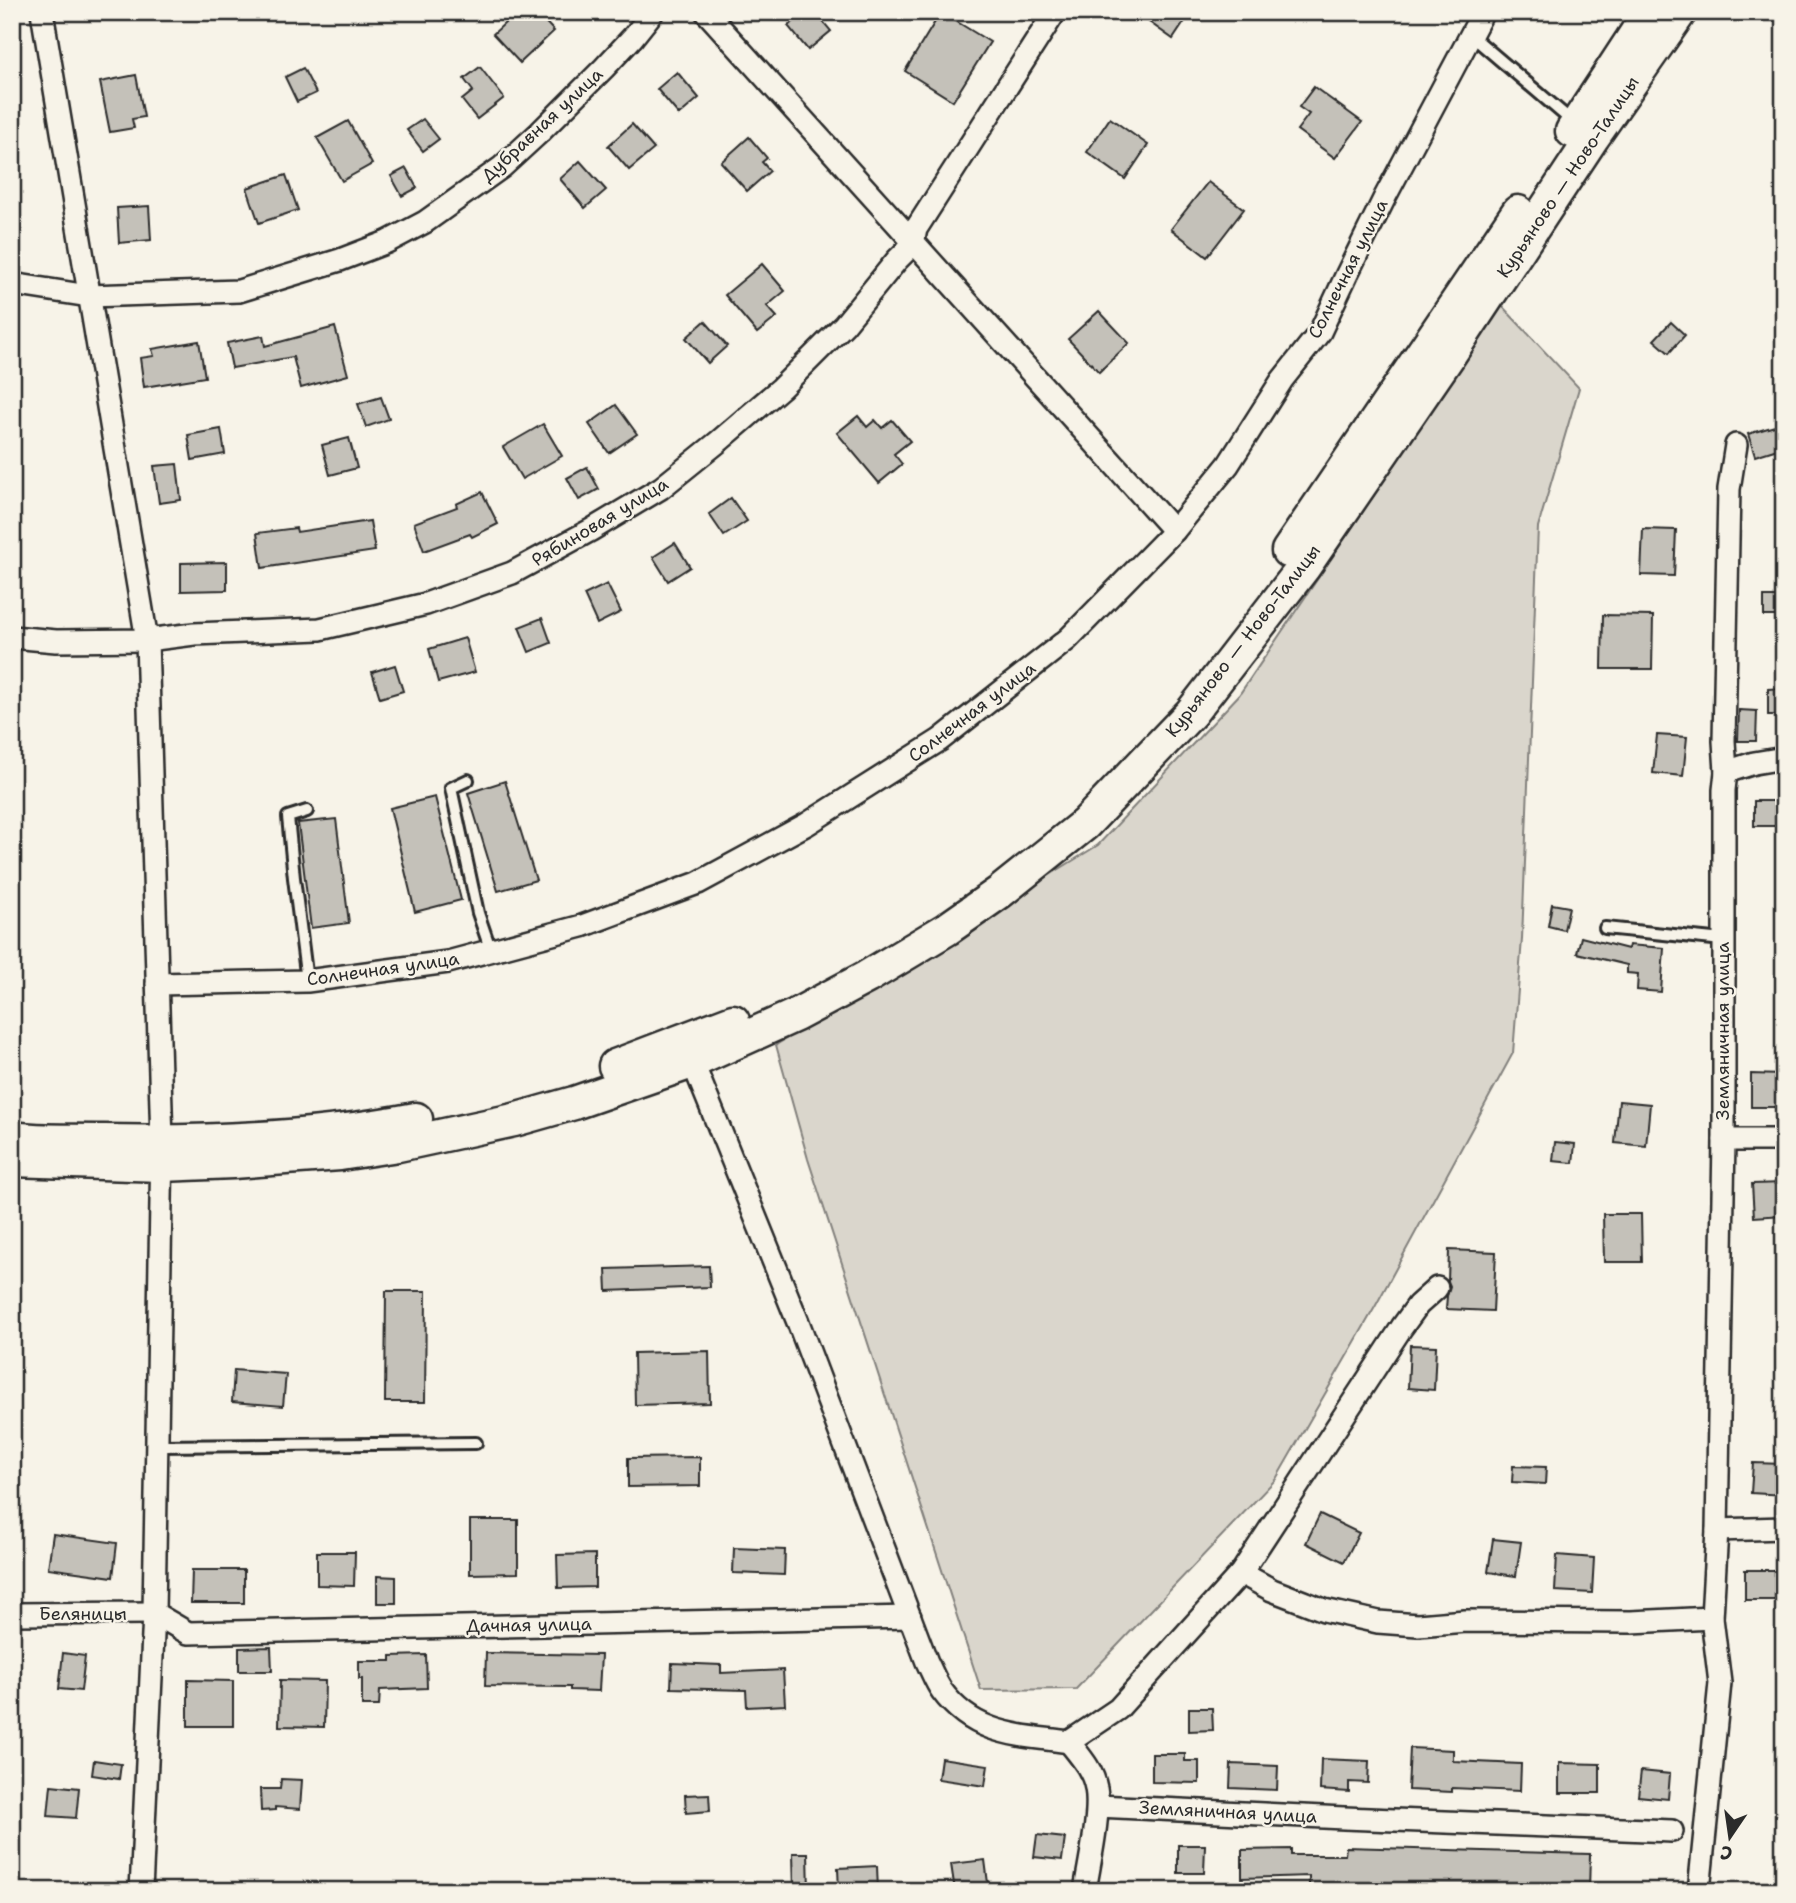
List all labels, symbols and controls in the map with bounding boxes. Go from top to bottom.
street label: Дубравная улица [476,62,608,188]
street label: Курьяново — Ново-Талицы [1491,71,1645,283]
street label: Солнечная улица [1302,195,1394,343]
street label: Рябиновая улица [527,472,673,572]
street label: Курьяново — Ново-Талицы [1160,540,1326,742]
street label: Солнечная улица [903,656,1041,768]
street label: Земляничная улица [1711,942,1735,1120]
street label: Солнечная улица [305,946,461,992]
street label: Беляницы [39,1602,127,1626]
street label: Дачная улица [466,1612,592,1638]
street label: Земляничная улица [1138,1795,1318,1829]
north arrow [1694,1801,1764,1871]
text: С [1718,1840,1735,1867]

